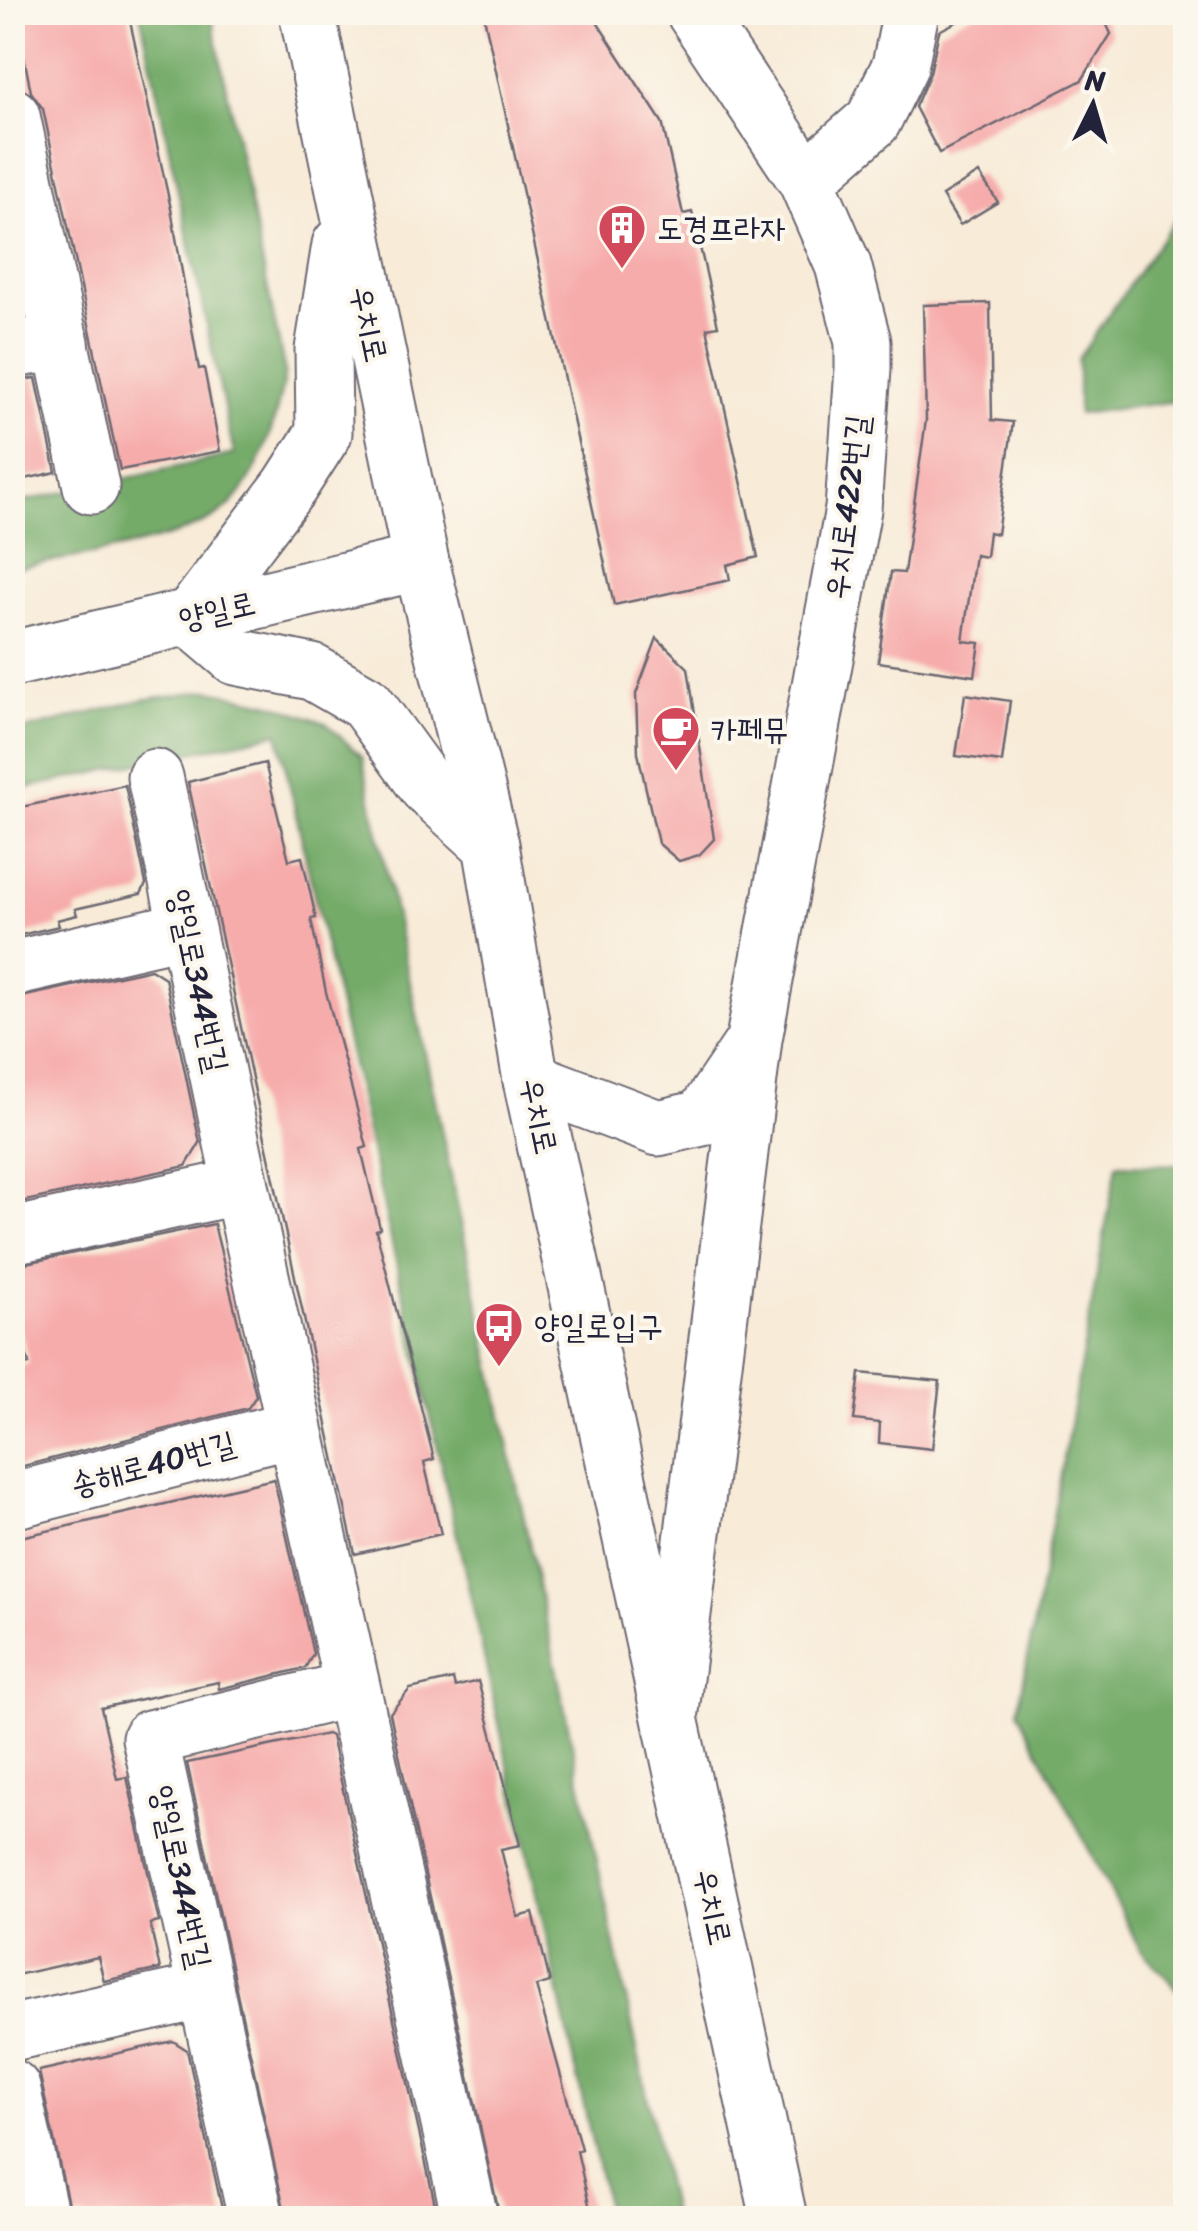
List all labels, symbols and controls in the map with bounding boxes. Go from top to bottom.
north arrow [1043,55,1143,155]
text: N [1082,55,1108,106]
place label: 도경프라자 [657,200,786,257]
building icon: 도경프라자 [596,202,648,270]
street label: 우치로 [333,280,405,368]
street label: 우치로422번길 [807,411,887,603]
street label: 양일로 [173,575,261,647]
place label: 카페뮤 [711,702,788,759]
cafe icon: 카페뮤 [650,704,702,772]
street label: 양일로344번길 [151,884,245,1078]
street label: 우치로 [503,1072,575,1160]
place label: 양일로입구 [534,1298,663,1355]
bus stop icon: 양일로입구 [473,1300,525,1368]
street label: 송해로40번길 [64,1415,242,1513]
street label: 양일로344번길 [134,1780,228,1974]
street label: 우치로 [677,1863,749,1951]

